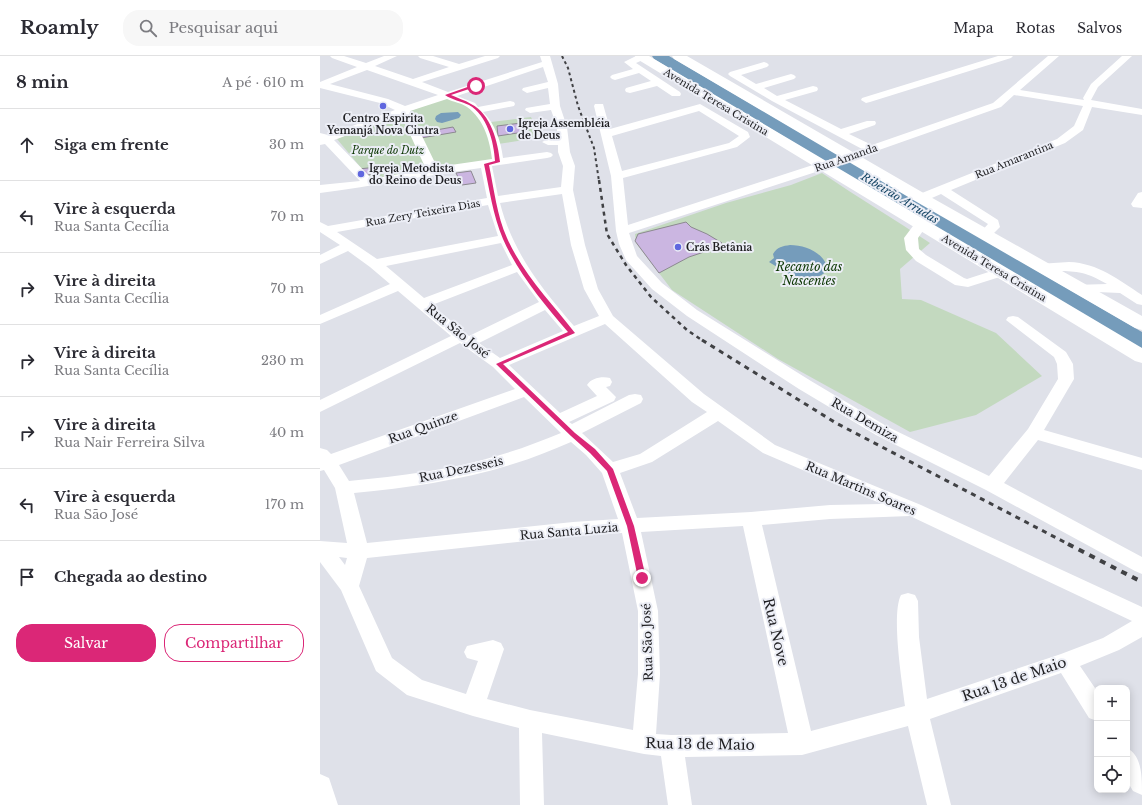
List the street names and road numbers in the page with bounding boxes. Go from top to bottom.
street label: Avenida Teresa Cristina [660,65,771,139]
street label: Rua Amarantina [973,138,1055,182]
street label: Rua Amanda [813,141,880,175]
street label: Rua Zery Teixeira Dias [365,196,482,229]
street label: Avenida Teresa Cristina [938,231,1049,305]
street label: Rua São José [423,301,493,361]
street label: Rua Demiza [829,395,902,445]
street label: Rua Quinze [386,407,460,446]
street label: Rua Dezesseis [417,453,505,485]
street label: Rua Martins Soares [803,458,919,518]
street label: Rua Santa Luzia [519,519,619,543]
street label: Rua Nove [759,596,793,668]
street label: Rua São José [638,603,656,681]
street label: Rua 13 de Maio [959,653,1069,705]
street label: Rua 13 de Maio [645,734,755,754]

